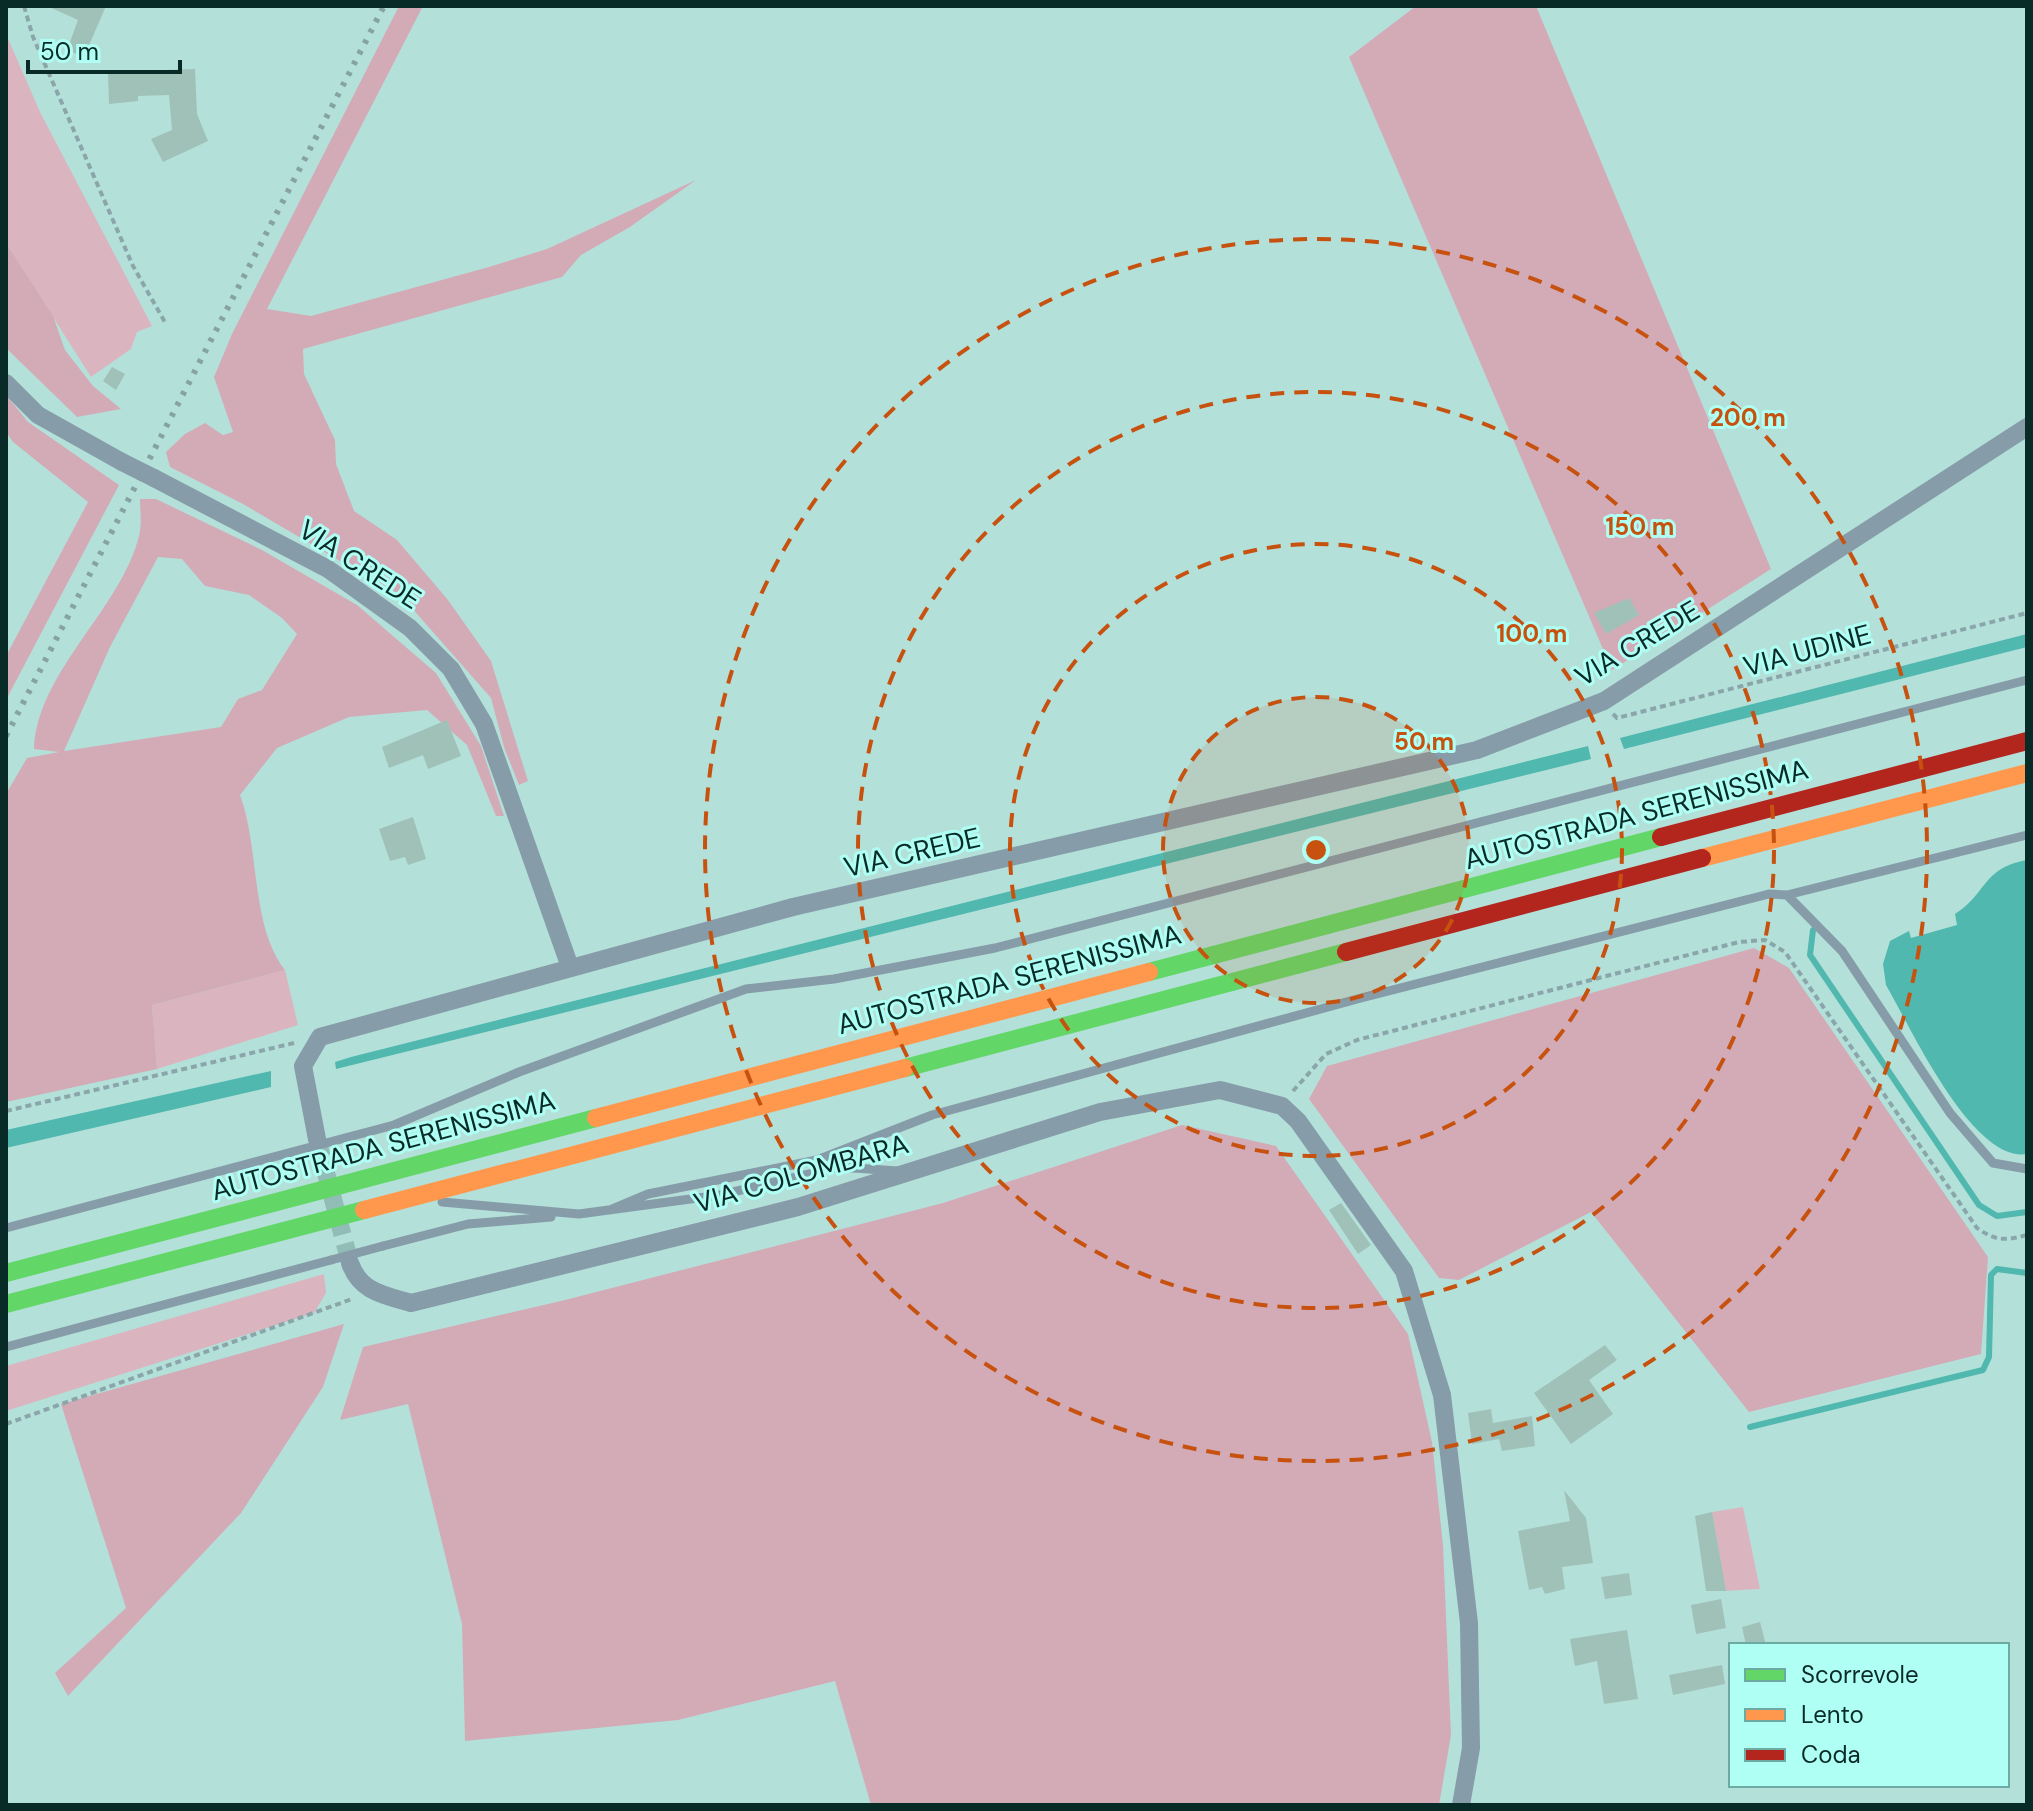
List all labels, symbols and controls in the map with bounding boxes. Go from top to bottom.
scale bar [28,24,180,74]
text: 50 m [40,36,99,67]
text: 200 m [1710,402,1786,433]
street label: VIA CREDE [291,511,428,618]
text: 150 m [1606,511,1674,542]
street label: VIA CREDE [1568,592,1706,695]
street label: VIA UDINE [1739,616,1875,685]
text: 100 m [1497,618,1567,649]
text: 50 m [1394,726,1454,757]
street label: AUTOSTRADA SERENISSIMA [1460,751,1812,878]
street label: VIA CREDE [840,819,984,886]
centre of rings [1302,836,1330,864]
street label: AUTOSTRADA SERENISSIMA [833,916,1185,1043]
street label: AUTOSTRADA SERENISSIMA [207,1082,559,1209]
street label: VIA COLOMBARA [690,1125,913,1222]
legend [1729,1643,2009,1787]
text: Scorrevole [1801,1659,1919,1690]
text: Lento [1801,1699,1864,1730]
text: Coda [1801,1739,1861,1770]

